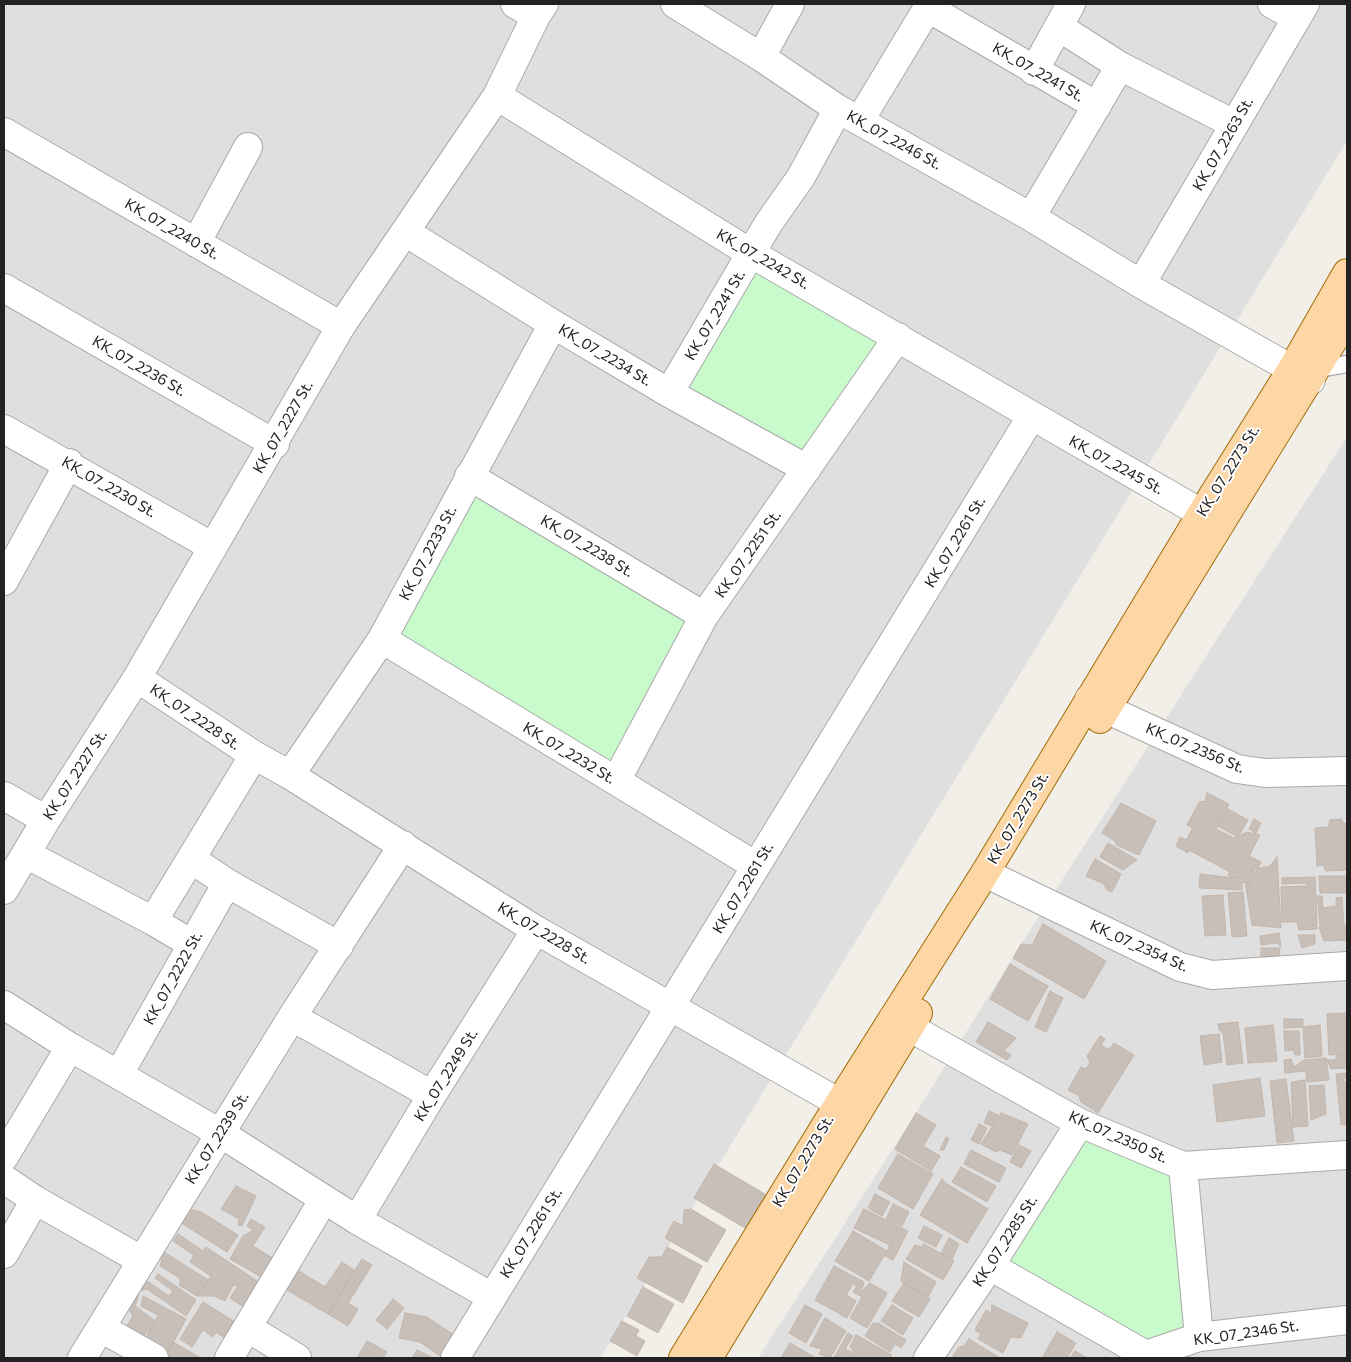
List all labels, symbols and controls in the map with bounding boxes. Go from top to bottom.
street label: KK_07_2241 St. [989,39,1087,105]
street label: KK_07_2263 St. [1189,94,1257,194]
street label: KK_07_2246 St. [843,107,945,173]
street label: KK_07_2240 St. [122,195,222,263]
street label: KK_07_2242 St. [713,225,813,293]
street label: KK_07_2241 St. [681,266,749,364]
street label: KK_07_2234 St. [555,320,655,390]
street label: KK_07_2236 St. [89,332,189,400]
street label: KK_07_2227 St. [249,378,317,476]
street label: KK_07_2273 St. [1193,422,1263,520]
street label: KK_07_2245 St. [1066,432,1166,498]
street label: KK_07_2230 St. [59,453,159,521]
street label: KK_07_2261 St. [921,493,989,591]
street label: KK_07_2233 St. [395,503,461,603]
street label: KK_07_2251 St. [711,507,785,601]
street label: KK_07_2238 St. [537,511,637,581]
street label: KK_07_2228 St. [146,680,244,754]
street label: KK_07_2232 St. [520,718,618,788]
street label: KK_07_2356 St. [1143,719,1247,777]
street label: KK_07_2227 St. [39,727,111,823]
street label: KK_07_2273 St. [983,769,1053,867]
street label: KK_07_2261 St. [709,839,777,937]
street label: KK_07_2228 St. [494,898,594,968]
street label: KK_07_2354 St. [1087,916,1191,976]
street label: KK_07_2222 St. [140,928,206,1028]
street label: KK_07_2249 St. [410,1025,482,1125]
street label: KK_07_2239 St. [181,1089,253,1187]
street label: KK_07_2350 St. [1066,1107,1170,1167]
street label: KK_07_2273 St. [768,1112,838,1210]
street label: KK_07_2261 St. [496,1184,566,1282]
street label: KK_07_2285 St. [969,1192,1041,1290]
street label: KK_07_2346 St. [1192,1317,1300,1349]

